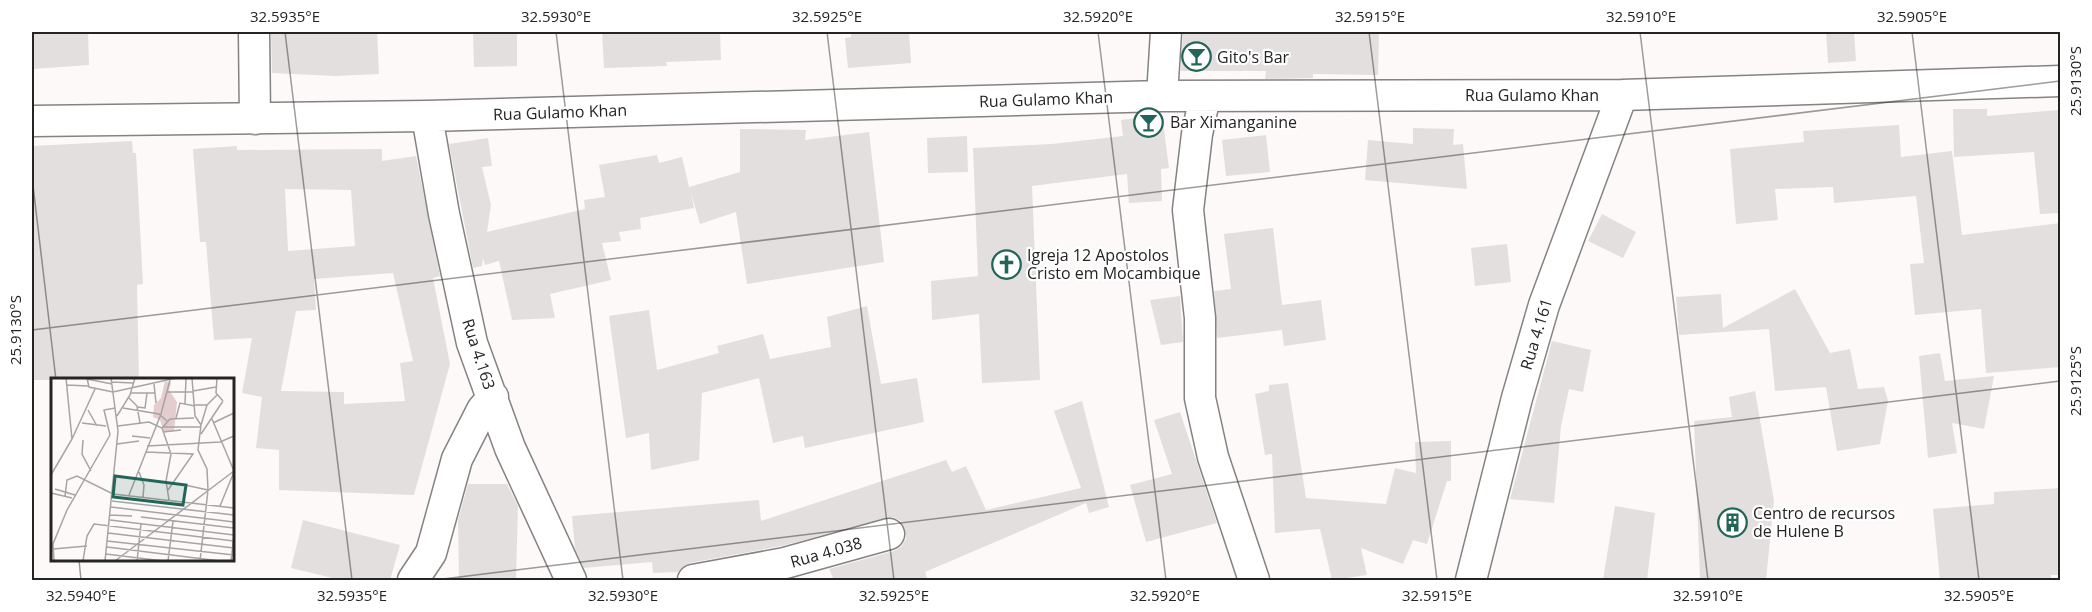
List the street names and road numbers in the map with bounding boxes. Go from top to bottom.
street label: Rua Gulamo Khan [1465,84,1599,106]
street label: Rua Gulamo Khan [979,86,1113,112]
street label: Rua Gulamo Khan [493,99,627,125]
street label: Rua 4.161 [1515,296,1557,372]
street label: Rua 4.163 [457,316,501,392]
street label: Rua 4.038 [788,531,864,573]

